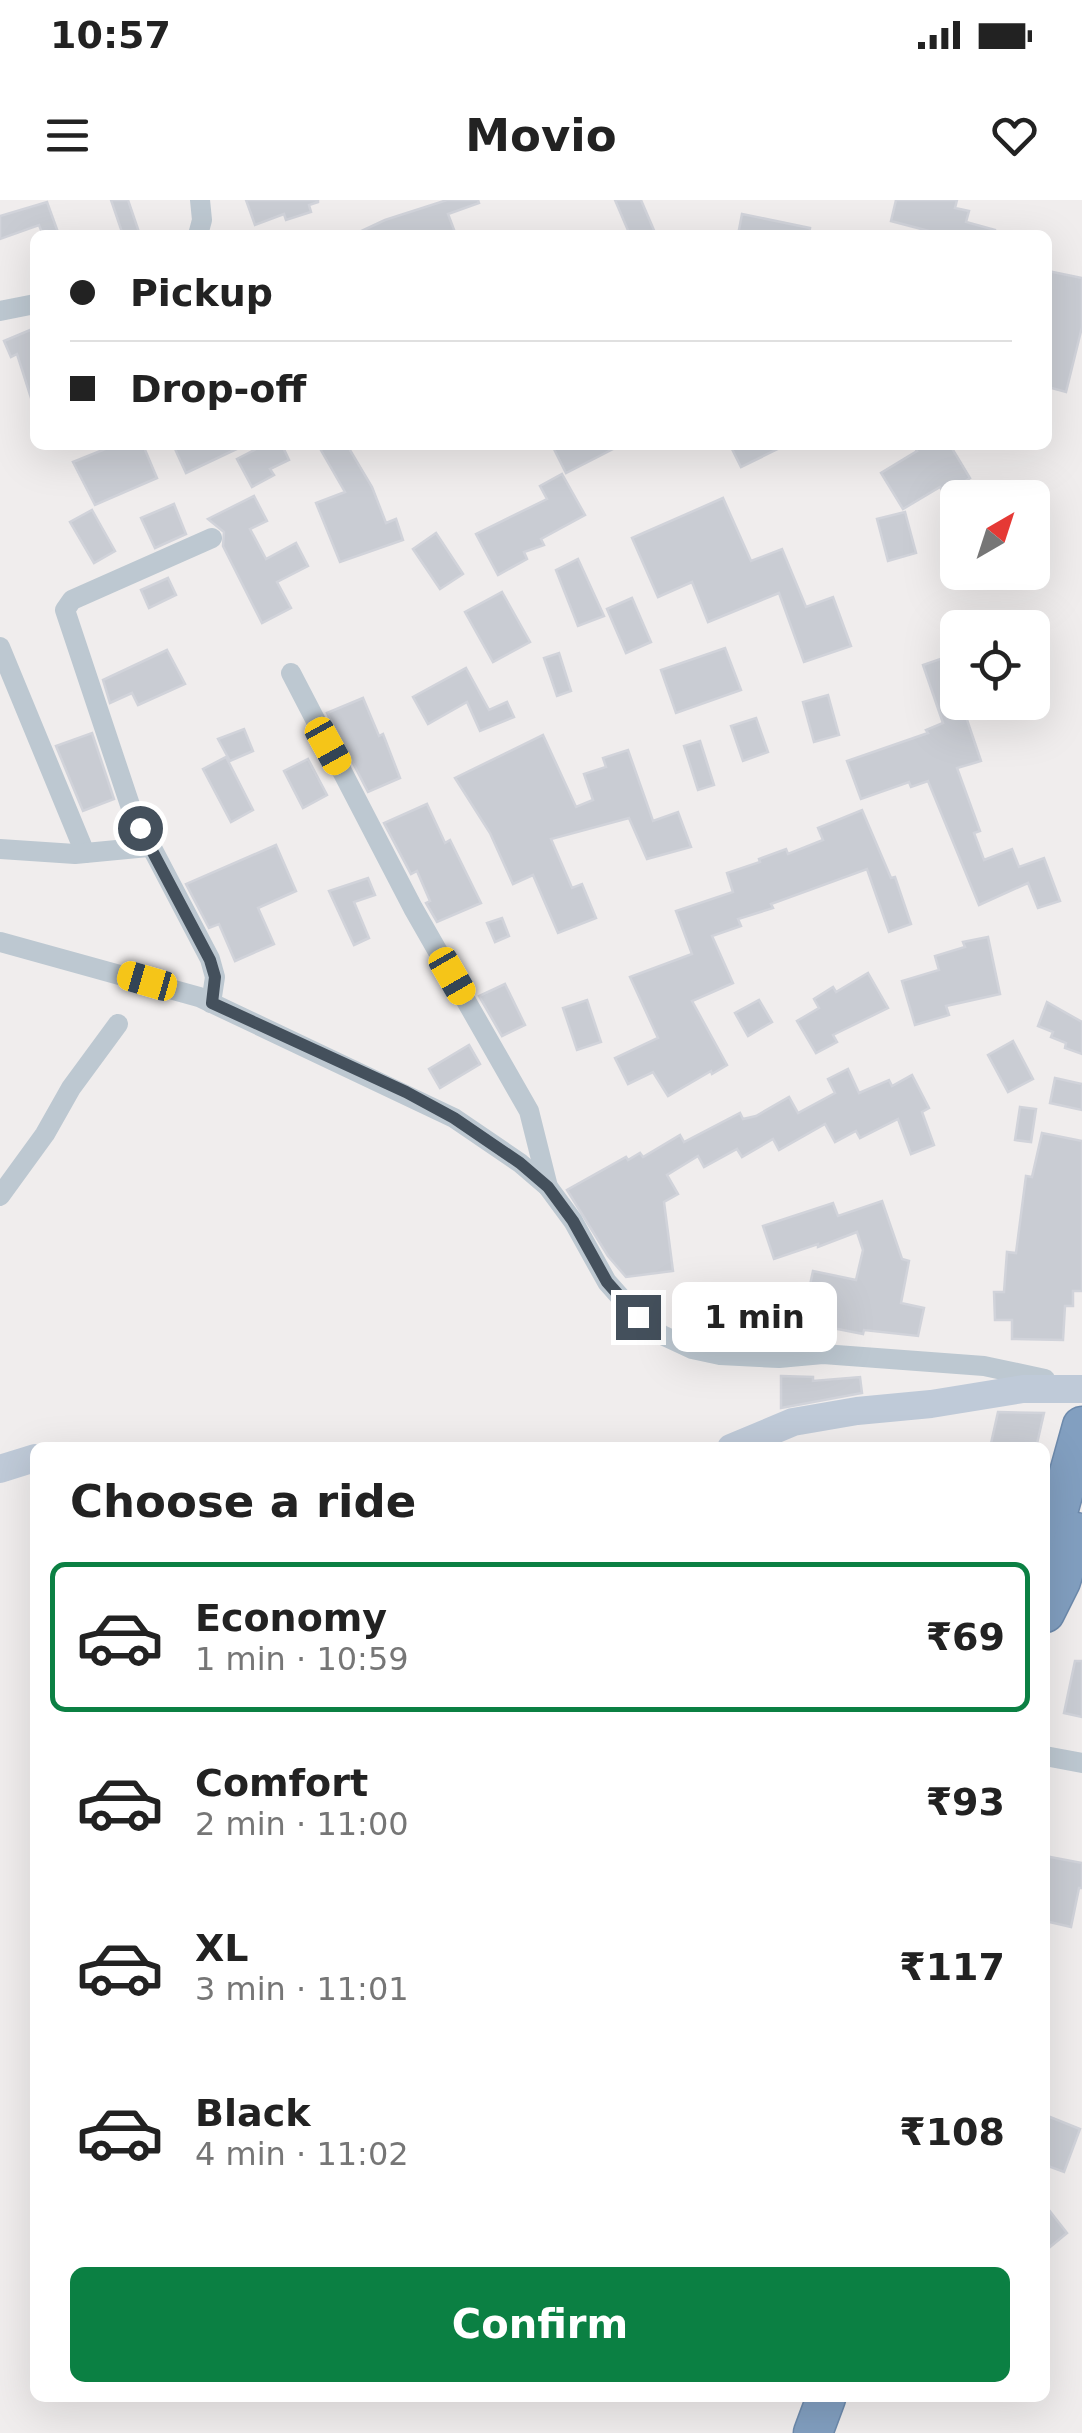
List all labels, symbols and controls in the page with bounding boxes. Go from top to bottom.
text: 10:57 [50,13,171,57]
icon: menu [40,108,95,163]
icon: heart [987,108,1042,163]
text: Movio [465,109,617,162]
text: Pickup [130,271,273,315]
text: Drop-off [130,367,306,411]
north arrow [940,480,1050,590]
map controls [940,480,1050,720]
button: locate [940,610,1050,720]
car [300,712,356,780]
route start [118,806,163,851]
car [424,943,480,1009]
car [114,958,180,1004]
callout: 1 min [673,1282,838,1352]
route end [616,1295,661,1340]
text: 1 min [704,1298,805,1336]
text: Choose a ride [70,1475,416,1528]
icon: car [75,1592,165,1682]
text: Economy [195,1596,387,1640]
text: ₹69 [926,1615,1005,1659]
text: 1 min · 10:59 [195,1640,409,1678]
icon: car [75,1757,165,1847]
text: Comfort [195,1761,368,1805]
text: ₹93 [926,1780,1005,1824]
text: 2 min · 11:00 [195,1805,409,1843]
icon: car [75,1922,165,2012]
text: XL [195,1926,249,1970]
text: ₹117 [899,1945,1005,1989]
text: 3 min · 11:01 [195,1970,409,2008]
icon: car [75,2087,165,2177]
text: Black [195,2091,310,2135]
text: ₹108 [899,2110,1005,2154]
text: 4 min · 11:02 [195,2135,409,2173]
button: Confirm [70,2267,1010,2382]

